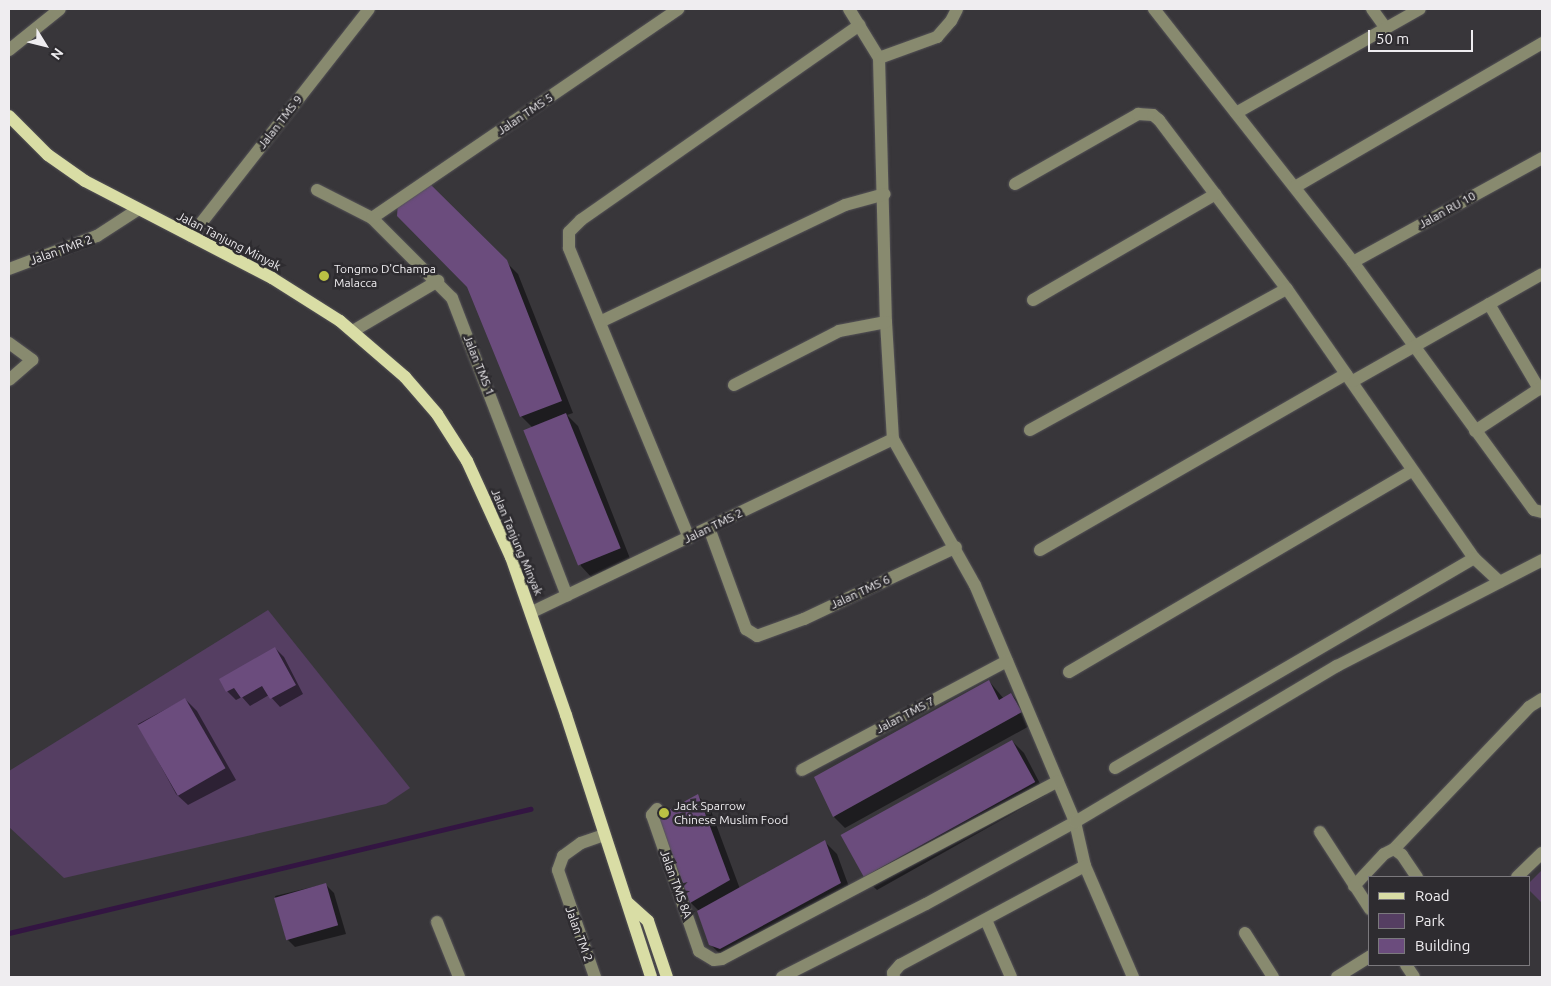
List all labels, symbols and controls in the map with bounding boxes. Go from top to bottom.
north arrow [20,20,70,70]
scale bar [1371,20,1476,52]
text: 50 m [1376,30,1409,47]
text: N [48,45,67,63]
street label: Jalan TMS 5 [494,90,556,138]
street label: Jalan TMS 9 [255,92,305,152]
street label: Jalan RU 10 [1416,188,1478,232]
street label: Jalan Tanjung Minyak [175,209,283,273]
street label: Jalan TMR 2 [28,232,94,268]
place label: Tongmo D'Champa Malacca [334,262,436,290]
marker: Tongmo D'Champa Malacca [318,270,330,282]
street label: Jalan TMS 1 [460,333,498,397]
street label: Jalan Tanjung Minyak [488,486,546,598]
street label: Jalan TMS 2 [681,506,745,546]
street label: Jalan TMS 6 [828,572,892,612]
street label: Jalan TMS 7 [873,694,937,736]
place label: Jack Sparrow Chinese Muslim Food [674,799,788,827]
marker: Jack Sparrow Chinese Muslim Food [658,807,670,819]
street label: Jalan TMS 8A [657,848,695,920]
legend [1368,876,1531,966]
text: Road [1415,887,1450,904]
street label: Jalan TM 2 [562,904,596,964]
text: Park [1415,912,1445,929]
text: Building [1415,937,1470,954]

